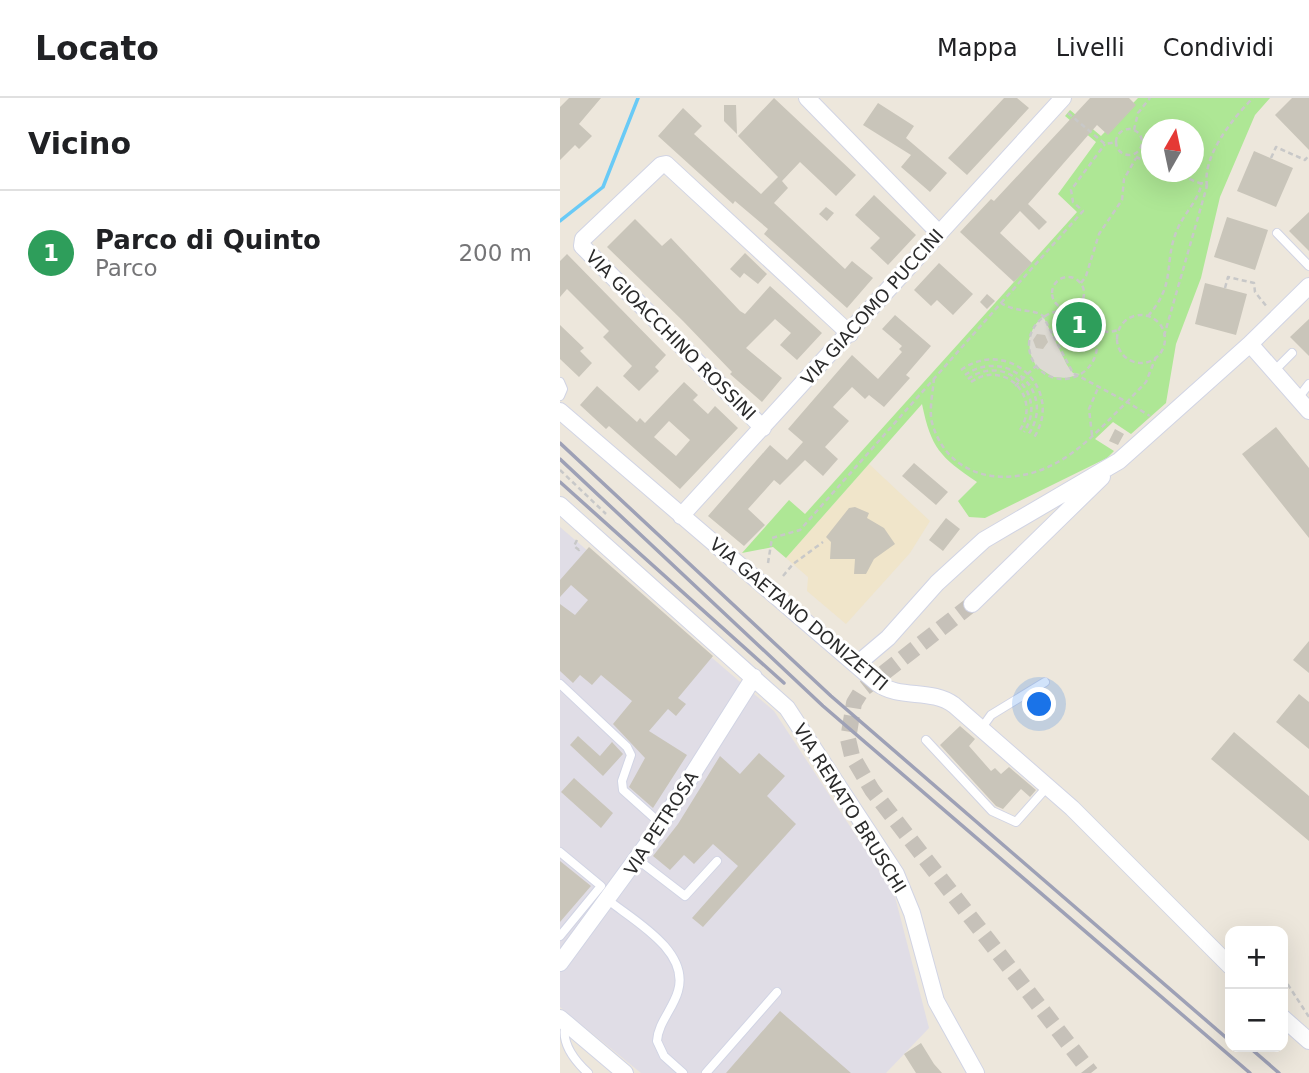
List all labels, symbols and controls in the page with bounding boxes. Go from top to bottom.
text: Locato [35,29,159,68]
text: Mappa [937,34,1018,62]
text: Livelli [1056,34,1125,62]
text: Condividi [1163,34,1274,62]
north arrow [1141,119,1204,182]
text: Vicino [28,126,131,161]
text: Parco di Quinto [95,225,321,255]
street label: VIA GIACOMO PUCCINI [797,225,947,389]
text: 1 [43,240,59,266]
text: 200 m [458,240,532,266]
street label: VIA GIOACCHINO ROSSINI [582,246,760,424]
text: Parco [95,255,158,281]
pin: 1 [1056,299,1102,351]
street label: VIA GAETANO DONIZETTI [706,533,892,695]
your location [1022,687,1056,721]
street label: VIA RENATO BRUSCHI [789,719,911,897]
street label: VIA PETROSA [620,767,703,879]
map controls [1225,926,1288,1052]
button: + [1225,926,1288,989]
button: − [1225,989,1288,1052]

